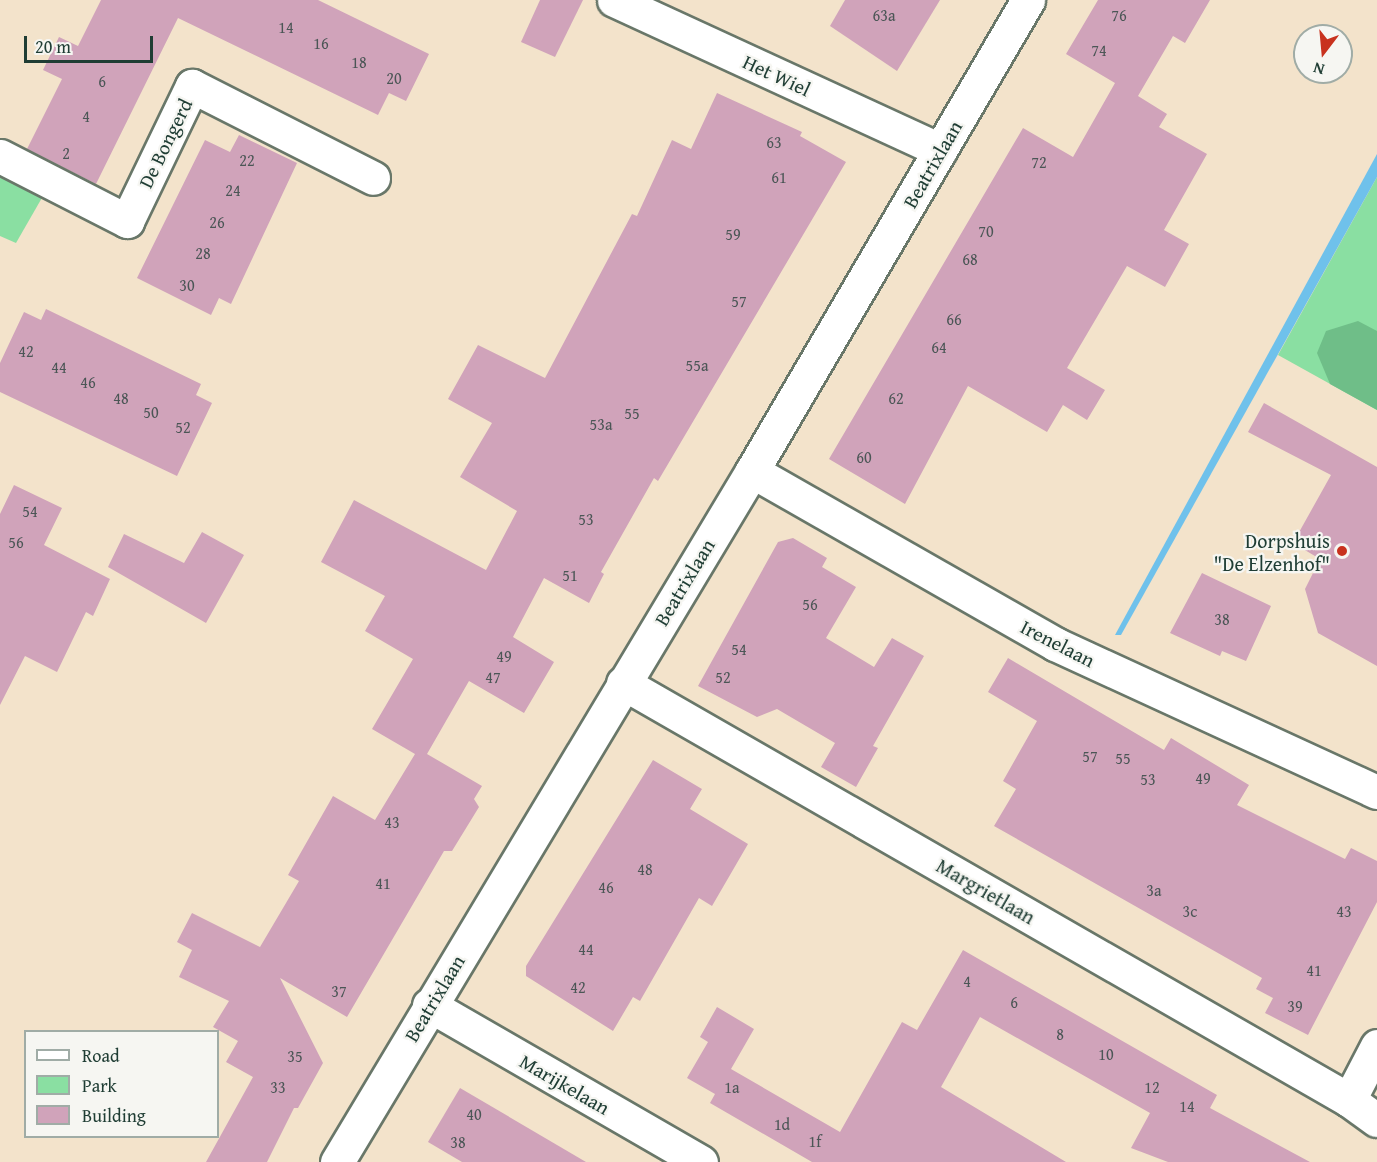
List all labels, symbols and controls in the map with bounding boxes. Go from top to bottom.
house number: 63a [873,5,895,25]
house number: 76 [1111,5,1127,25]
house number: 14 [278,17,294,37]
scale bar [27,24,156,62]
north arrow [1293,24,1353,84]
text: 20 m [35,33,71,60]
house number: 16 [313,33,329,53]
house number: 74 [1091,40,1107,60]
street label: Het Wiel [739,49,815,101]
house number: 18 [351,52,367,72]
text: N [1310,56,1327,82]
house number: 20 [386,68,402,88]
house number: 6 [98,71,106,91]
street label: De Bongerd [133,94,197,192]
house number: 4 [82,106,90,126]
street label: Beatrixlaan [897,116,967,212]
house number: 63 [766,132,782,152]
house number: 2 [62,143,70,163]
house number: 22 [239,150,255,170]
house number: 72 [1031,152,1047,172]
house number: 61 [771,167,787,187]
house number: 24 [225,180,241,200]
house number: 26 [209,212,225,232]
house number: 70 [978,221,994,241]
house number: 59 [725,224,741,244]
house number: 28 [195,243,211,263]
house number: 68 [962,249,978,269]
house number: 30 [179,275,195,295]
house number: 57 [731,291,747,311]
house number: 66 [946,309,962,329]
house number: 64 [931,337,947,357]
house number: 42 [18,341,34,361]
house number: 55a [686,355,708,375]
house number: 44 [51,357,67,377]
house number: 46 [80,372,96,392]
house number: 48 [113,388,129,408]
house number: 62 [888,388,904,408]
house number: 50 [143,402,159,422]
house number: 55 [624,403,640,423]
house number: 53a [590,414,612,434]
house number: 52 [175,417,191,437]
house number: 60 [856,447,872,467]
house number: 54 [22,501,38,521]
house number: 53 [578,509,594,529]
place label: Dorpshuis "De Elzenhof" [1214,528,1330,575]
house number: 56 [8,532,24,552]
street label: Beatrixlaan [649,534,719,630]
marker: Dorpshuis "De Elzenhof" [1335,544,1349,558]
house number: 51 [562,565,578,585]
house number: 56 [802,594,818,614]
house number: 38 [1214,609,1230,629]
street label: Irenelaan [1017,614,1099,672]
house number: 54 [731,639,747,659]
house number: 49 [496,646,512,666]
house number: 47 [485,667,501,687]
house number: 52 [715,667,731,687]
house number: 57 [1082,746,1098,766]
house number: 55 [1115,748,1131,768]
house number: 49 [1195,768,1211,788]
house number: 53 [1140,769,1156,789]
house number: 43 [384,812,400,832]
street label: Margrietlaan [932,853,1040,929]
house number: 48 [637,859,653,879]
house number: 41 [375,873,391,893]
house number: 46 [598,877,614,897]
house number: 3a [1146,880,1162,900]
house number: 3c [1183,901,1197,921]
house number: 43 [1336,901,1352,921]
house number: 44 [578,939,594,959]
street label: Beatrixlaan [399,950,469,1046]
house number: 41 [1306,960,1322,980]
house number: 4 [963,971,971,991]
house number: 42 [570,977,586,997]
house number: 37 [331,981,347,1001]
house number: 6 [1010,992,1018,1012]
house number: 39 [1287,996,1303,1016]
house number: 8 [1056,1024,1064,1044]
legend [24,1030,219,1138]
text: Road [82,1042,120,1069]
house number: 10 [1098,1044,1114,1064]
house number: 35 [287,1046,303,1066]
street label: Marijkelaan [516,1049,614,1119]
text: Park [82,1072,117,1099]
house number: 33 [270,1077,286,1097]
house number: 1a [724,1077,740,1097]
house number: 12 [1144,1077,1160,1097]
house number: 14 [1179,1096,1195,1116]
text: Building [82,1102,146,1129]
house number: 40 [466,1104,482,1124]
house number: 1d [774,1114,790,1134]
house number: 1f [809,1131,821,1151]
house number: 38 [450,1132,466,1152]

